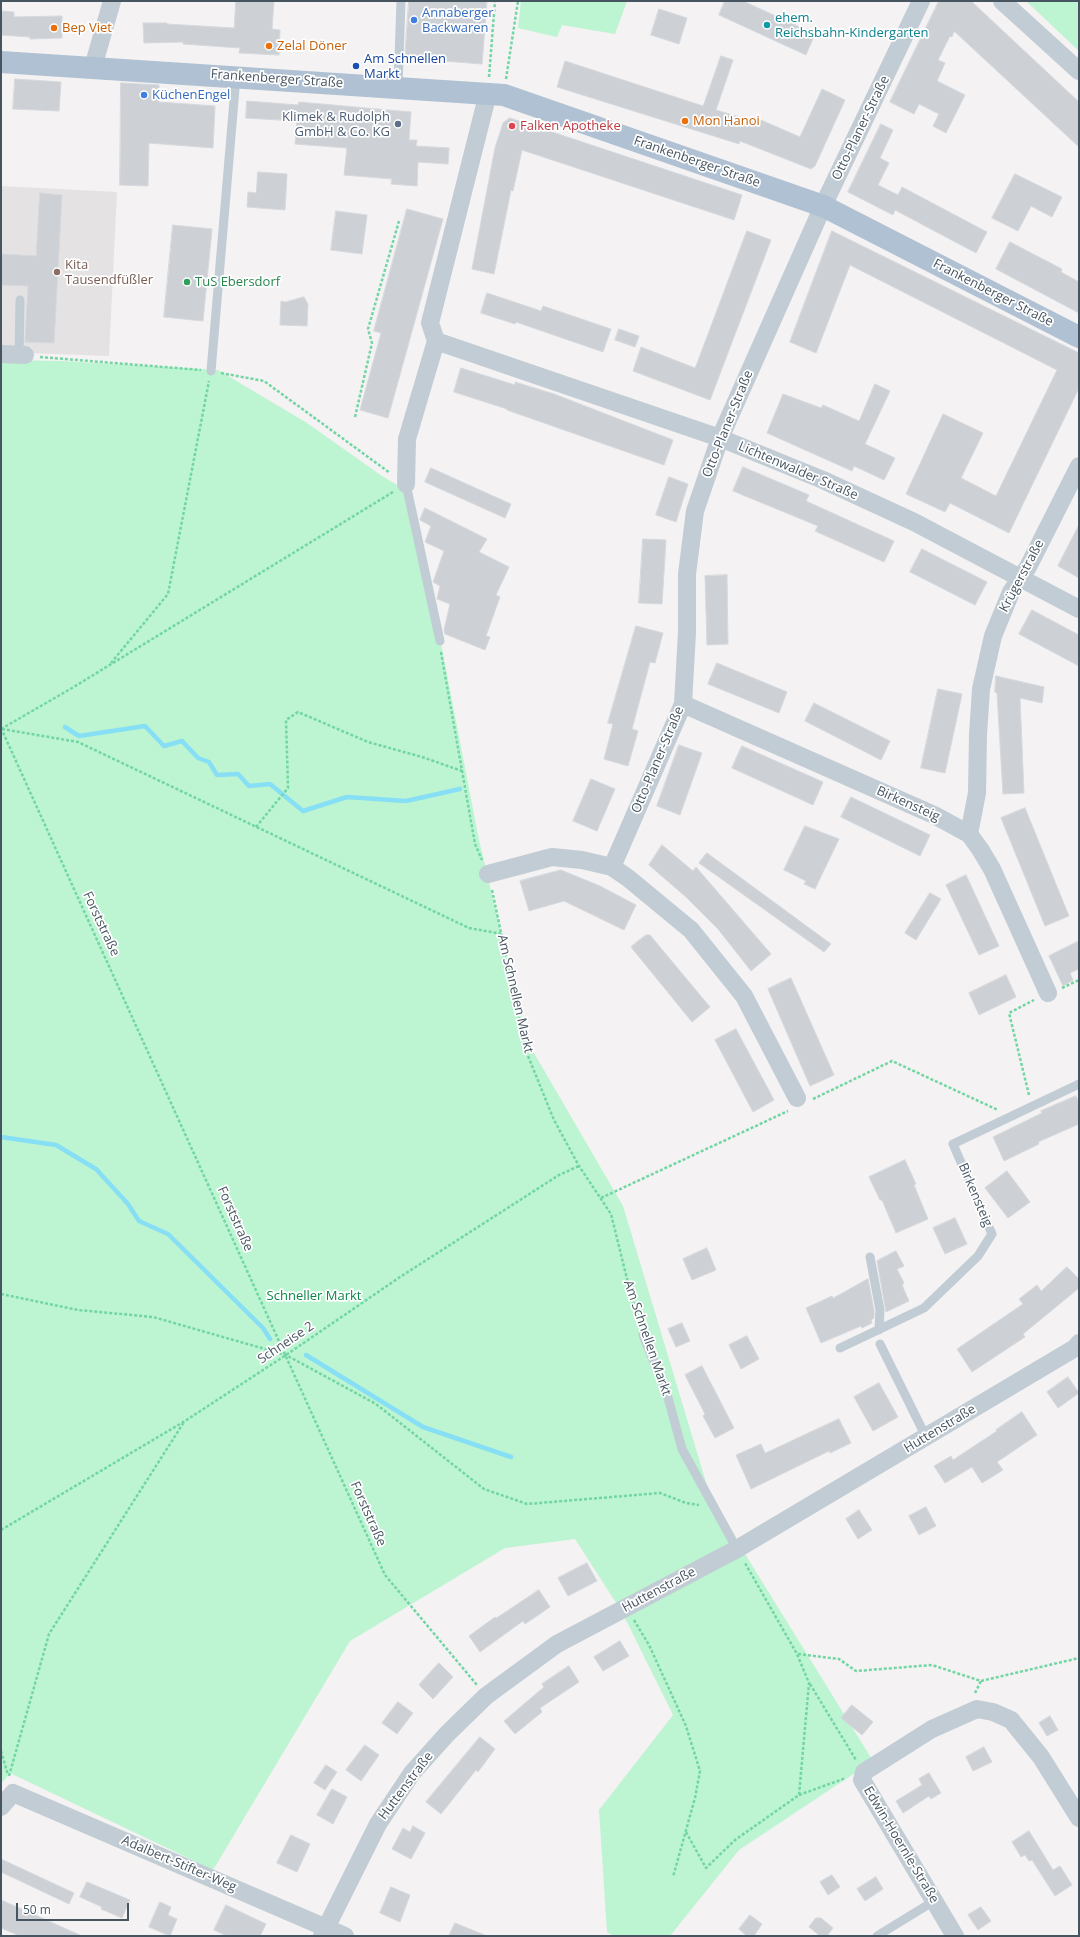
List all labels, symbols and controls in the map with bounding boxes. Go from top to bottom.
place label: Annaberger Backwaren [422,5,494,36]
place label: ehem. Reichsbahn-Kindergarten [775,10,929,41]
marker: Annaberger Backwaren [409,15,419,25]
place label: Bep Viet [62,20,112,36]
marker: ehem. Reichsbahn-Kindergarten [762,20,772,30]
marker: Bep Viet [49,23,59,33]
place label: Zelal Döner [277,38,347,54]
marker: Zelal Döner [264,41,274,51]
place label: Am Schnellen Markt [364,51,446,82]
marker: Am Schnellen Markt [351,61,361,71]
street label: Frankenberger Straße [210,67,344,91]
street label: Otto-Planer-Straße [829,73,893,183]
place label: KüchenEngel [152,87,230,103]
marker: KüchenEngel [139,90,149,100]
place label: Klimek & Rudolph GmbH & Co. KG [282,109,390,140]
place label: Mon Hanoi [693,113,760,129]
marker: Mon Hanoi [680,116,690,126]
place label: Falken Apotheke [520,118,621,134]
marker: Klimek & Rudolph GmbH & Co. KG [393,119,403,129]
marker: Falken Apotheke [507,121,517,131]
street label: Frankenberger Straße [632,133,762,191]
street label: Frankenberger Straße [930,256,1056,330]
place label: Kita Tausendfüßler [65,257,153,288]
marker: Kita Tausendfüßler [52,267,62,277]
place label: TuS Ebersdorf [195,274,280,290]
marker: TuS Ebersdorf [182,277,192,287]
street label: Otto-Planer-Straße [699,368,757,480]
street label: Lichtenwalder Straße [736,439,860,503]
street label: Krügerstraße [996,537,1048,615]
street label: Otto-Planer-Straße [629,704,687,816]
street label: Birkensteig [874,783,942,825]
street label: Forststraße [79,889,123,959]
street label: Am Schnellen Markt [494,933,536,1055]
street label: Birkensteig [955,1161,995,1229]
street label: Forststraße [214,1184,256,1254]
street label: Am Schnellen Markt [620,1278,674,1398]
park label: Schneller Markt [267,1288,361,1304]
street label: Schneise 2 [255,1319,317,1367]
street label: Huttenstraße [901,1401,979,1457]
street label: Forststraße [347,1479,389,1549]
street label: Huttenstraße [620,1564,698,1616]
street label: Huttenstraße [375,1749,437,1823]
street label: Edwin-Hoernle-Straße [860,1784,942,1906]
street label: Adalbert-Stifter-Weg [119,1833,239,1895]
scale bar [18,1895,131,1921]
text: 50 m [23,1901,51,1918]

